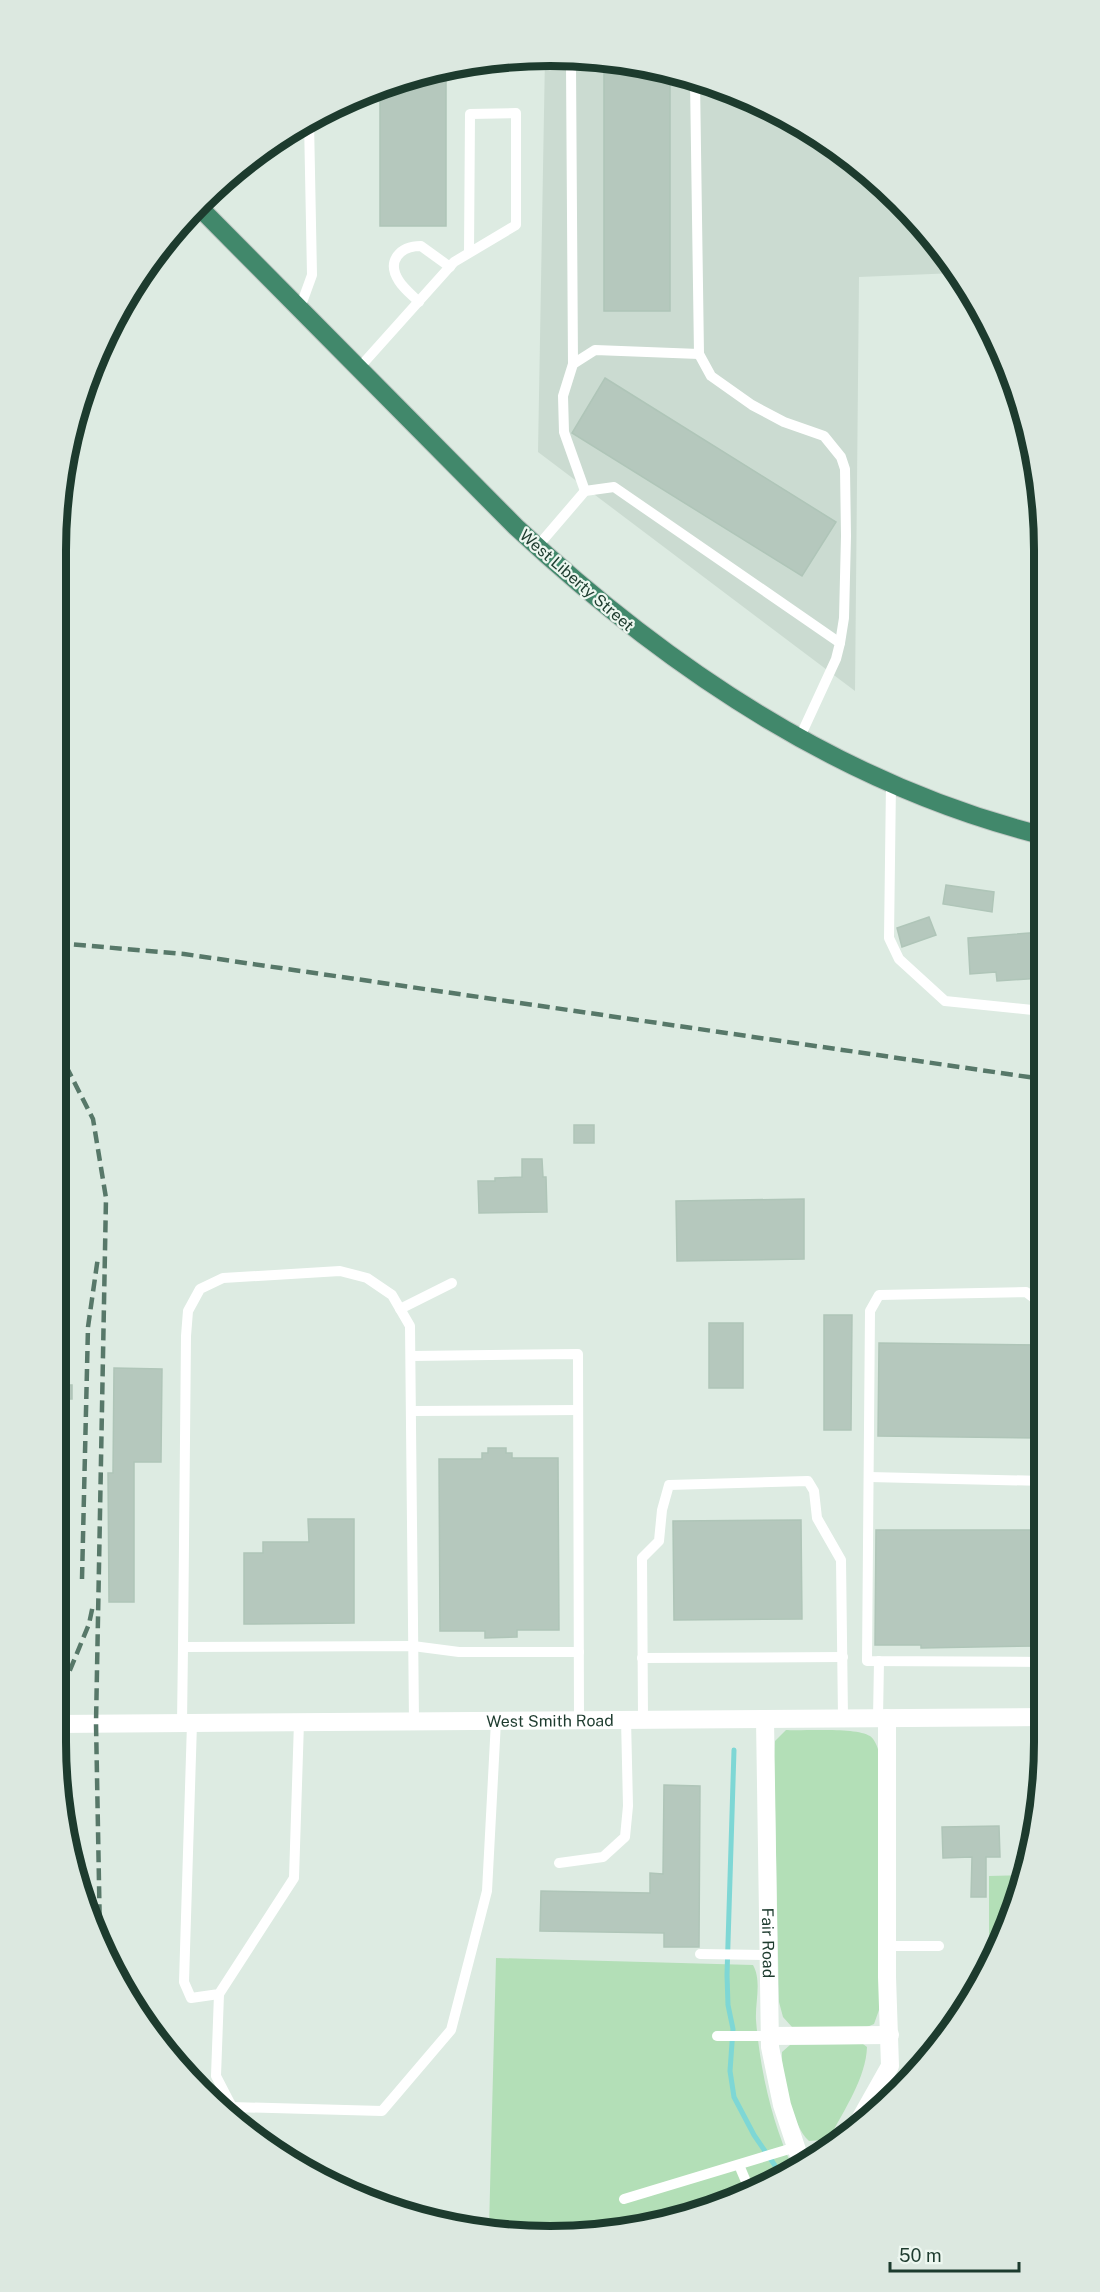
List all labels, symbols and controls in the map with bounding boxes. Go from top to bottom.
street label: West Liberty Street [516,526,638,635]
street label: West Smith Road [486,1711,614,1731]
street label: Fair Road [758,1908,778,1978]
scale bar [890,2235,1019,2273]
text: 50 m [899,2245,942,2266]

